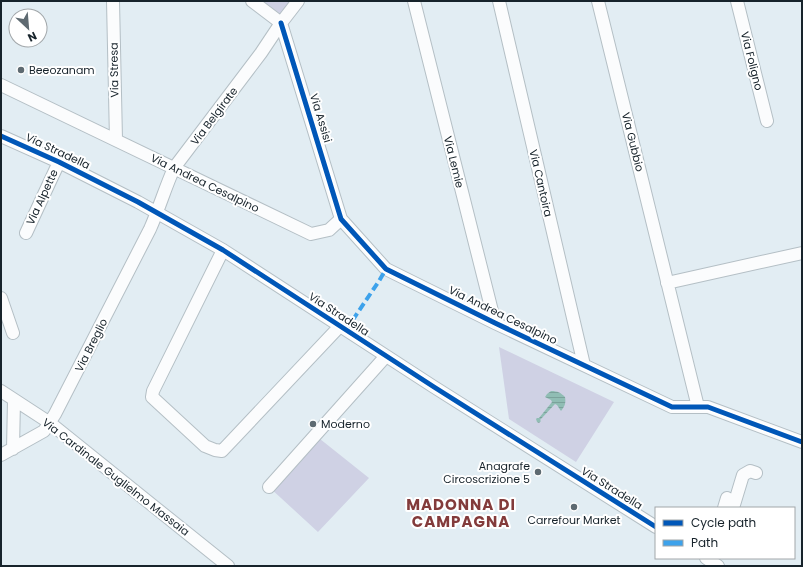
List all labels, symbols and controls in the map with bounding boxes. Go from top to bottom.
north arrow [8,8,48,48]
text: N [25,28,40,46]
street label: Via Foligno [737,30,767,92]
street label: Via Stresa [106,42,122,98]
place label: Beeozanam [29,62,95,78]
marker: Beeozanam [16,65,26,75]
street label: Via Belgirate [187,83,241,148]
street label: Via Assisi [306,91,336,145]
street label: Via Gubbio [618,111,648,173]
street label: Via Stradella [23,129,93,173]
street label: Via Lemie [440,134,468,190]
street label: Via Cantoira [525,148,557,218]
street label: Via Andrea Cesalpino [148,150,262,216]
street label: Via Alpette [22,166,62,227]
street label: Via Andrea Cesalpino [446,282,560,348]
street label: Via Stradella [305,288,373,340]
street label: Via Breglio [71,315,111,375]
street label: Via Cardinale Guglielmo Massaia [39,414,193,540]
place label: Moderno [321,416,370,432]
marker: Moderno [308,419,318,429]
place label: Anagrafe Circoscrizione 5 [443,458,530,487]
street label: Via Stradella [578,463,646,513]
marker: Anagrafe Circoscrizione 5 [533,467,543,477]
district label: MADONNA DI CAMPAGNA [406,494,516,532]
marker: Carrefour Market [569,502,579,512]
legend [655,507,795,559]
place label: Carrefour Market [527,512,621,528]
text: Cycle path [691,514,756,531]
text: Path [691,534,718,551]

